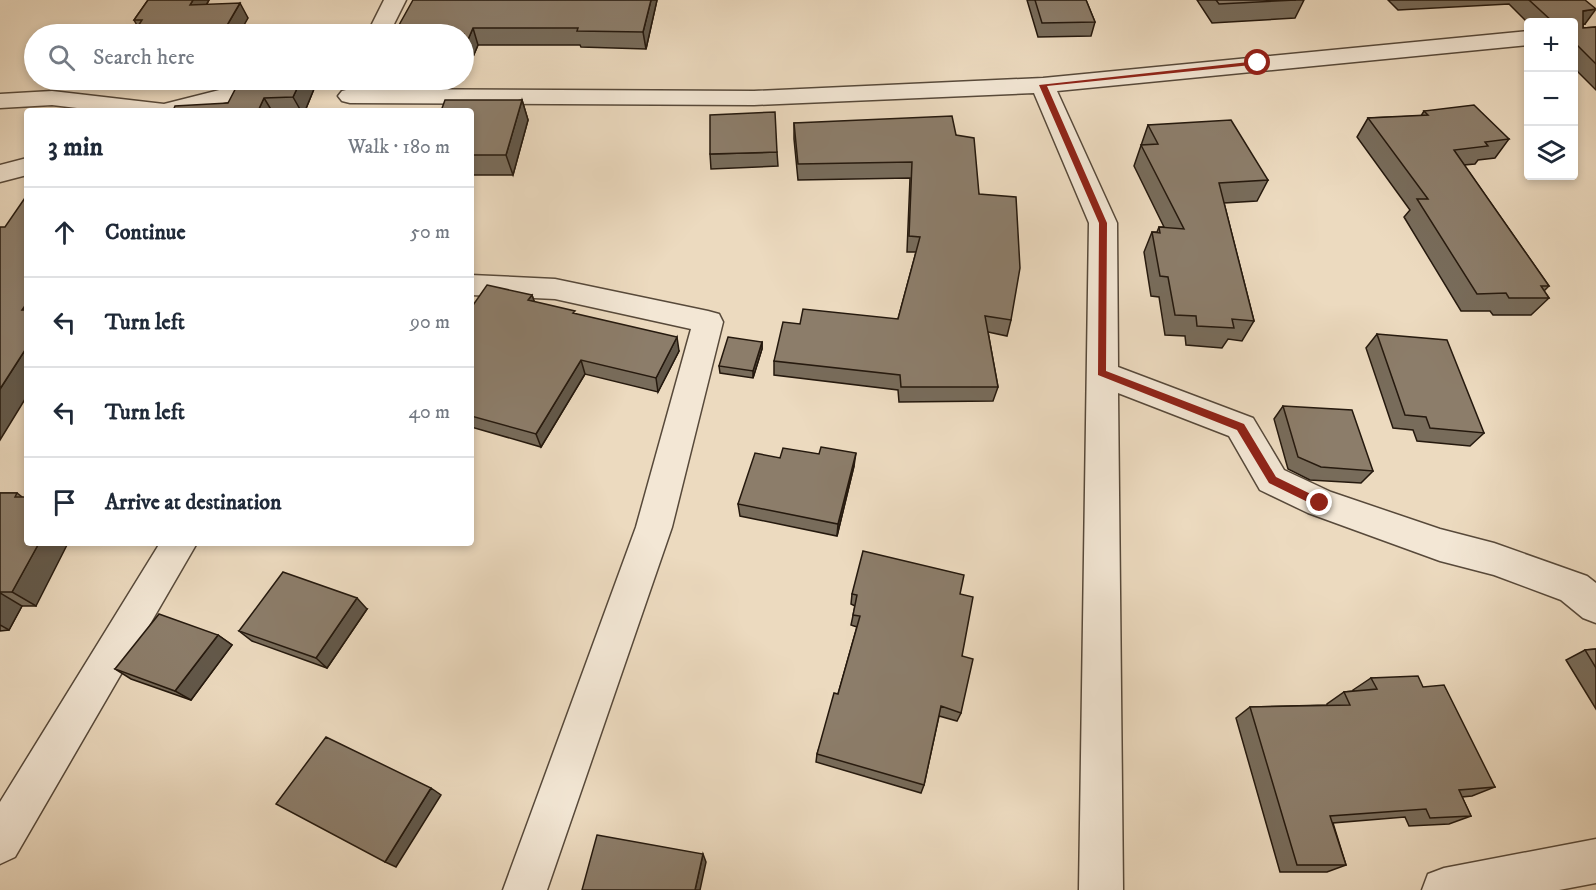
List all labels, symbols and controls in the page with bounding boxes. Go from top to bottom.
map controls [1524,18,1578,180]
button: + [1524,18,1578,72]
search box [24,24,474,90]
icon: search [45,41,78,74]
text: Search here [93,44,195,71]
route start [1244,49,1270,75]
button: − [1524,72,1578,126]
button: layers [1524,126,1578,180]
text: 3 min [48,131,103,164]
text: Walk · 180 m [348,135,450,160]
icon: ahead [48,216,81,249]
text: Continue [105,219,186,246]
text: 50 m [410,220,450,245]
icon: left [48,306,81,339]
text: Turn left [105,309,185,336]
text: 90 m [410,310,450,335]
icon: left [48,396,81,429]
text: Turn left [105,399,185,426]
text: 40 m [408,400,450,425]
icon: arrive [48,486,81,519]
text: Arrive at destination [105,489,282,516]
route end [1306,489,1332,515]

